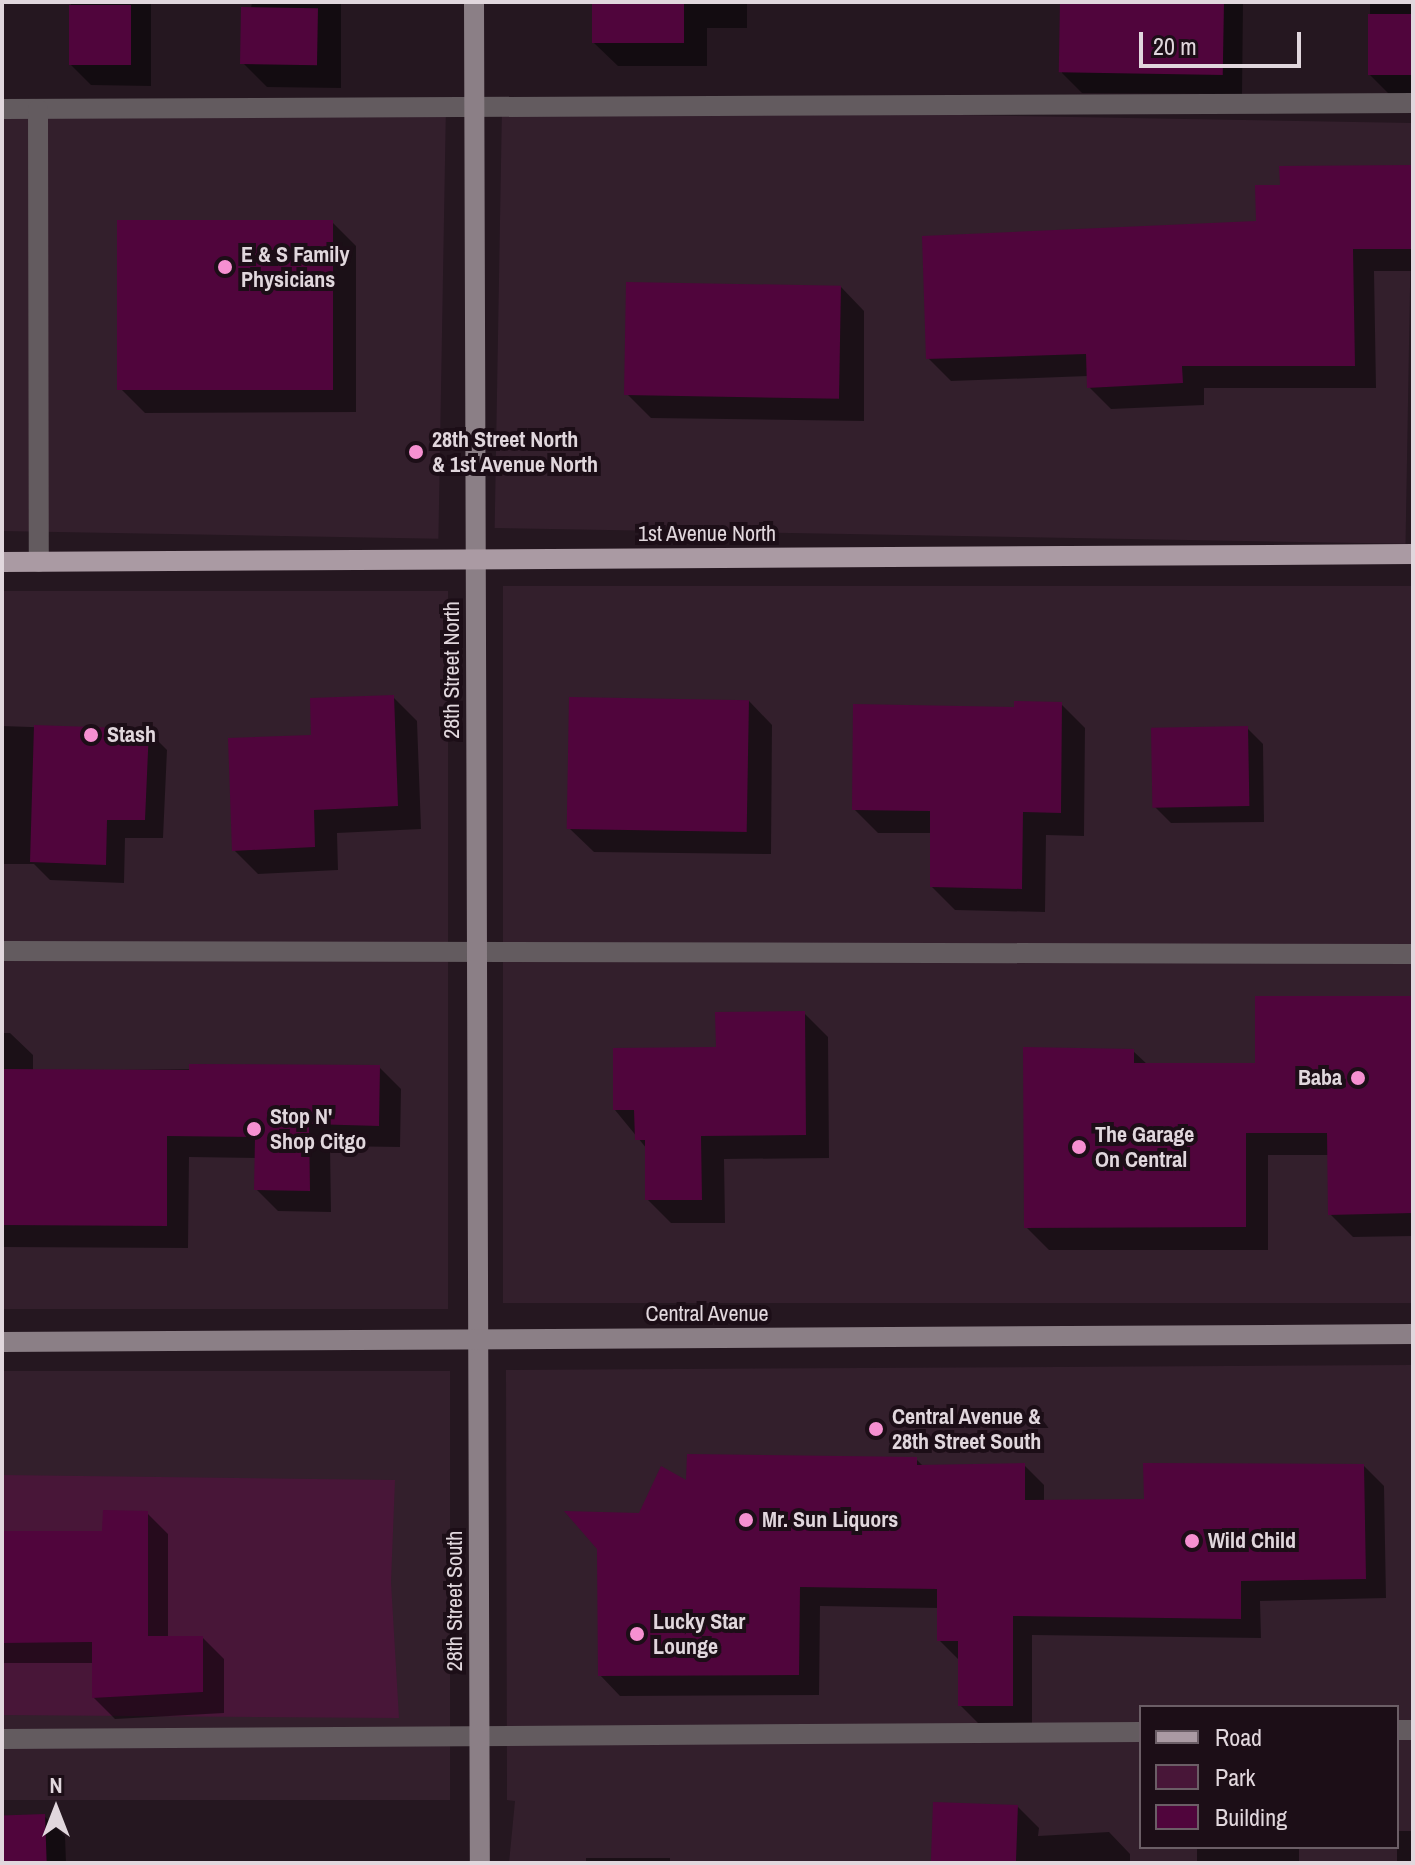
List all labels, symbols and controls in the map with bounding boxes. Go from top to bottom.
scale bar [1143,16,1305,66]
text: 20 m [1153,30,1197,62]
place label: E & S Family Physicians [241,241,349,292]
marker: E & S Family Physicians [216,258,234,276]
place label: 28th Street North & 1st Avenue North [432,426,599,478]
marker: 28th Street North & 1st Avenue North [407,443,425,461]
street label: 1st Avenue North [637,521,777,547]
street label: 28th Street North [439,601,465,739]
place label: Stash [107,722,156,748]
marker: Stash [82,726,100,744]
place label: Baba [1298,1065,1342,1091]
marker: Baba [1349,1069,1367,1087]
place label: Stop N' Shop Citgo [270,1103,366,1154]
marker: Stop N' Shop Citgo [245,1120,263,1138]
place label: The Garage On Central [1095,1121,1194,1172]
marker: The Garage On Central [1070,1138,1088,1156]
street label: Central Avenue [645,1301,769,1327]
place label: Central Avenue & 28th Street South [892,1403,1042,1454]
marker: Central Avenue & 28th Street South [867,1420,885,1438]
place label: Mr. Sun Liquors [762,1507,898,1533]
marker: Mr. Sun Liquors [737,1511,755,1529]
place label: Wild Child [1208,1528,1296,1554]
street label: 28th Street South [442,1531,468,1671]
marker: Wild Child [1183,1532,1201,1550]
place label: Lucky Star Lounge [653,1608,745,1660]
marker: Lucky Star Lounge [628,1625,646,1643]
legend [1139,1705,1399,1849]
text: Road [1215,1721,1262,1753]
text: Park [1215,1761,1255,1793]
north arrow [16,1769,96,1849]
text: N [49,1770,63,1800]
text: Building [1215,1801,1287,1833]

